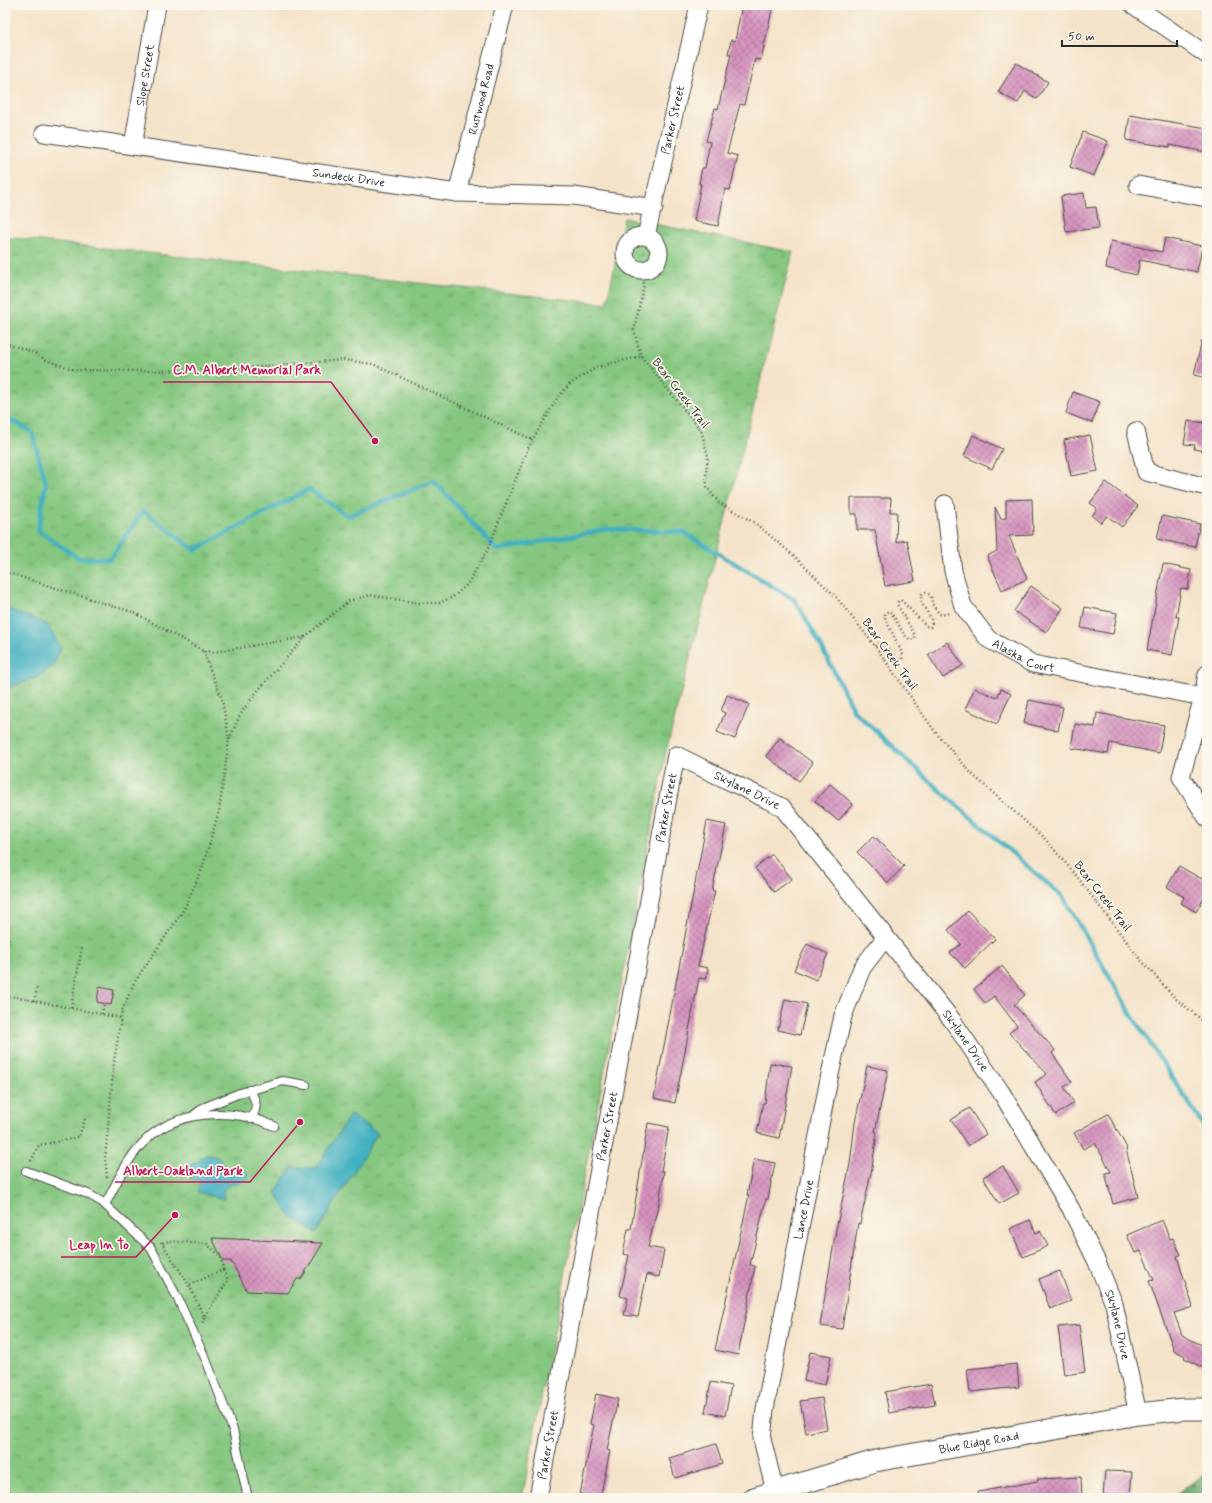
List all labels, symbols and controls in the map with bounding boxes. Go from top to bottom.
scale bar [1062,22,1177,48]
text: 50 m [1068,29,1095,45]
street label: Slope Street [133,43,159,107]
street label: Rustwood Road [465,62,499,136]
street label: Parker Street [658,84,689,156]
street label: Sundeck Drive [311,165,386,191]
street label: Bear Creek Trail [648,355,713,432]
callout: C.M. Albert Memorial Park [163,357,331,382]
text: C.M. Albert Memorial Park [173,362,322,379]
street label: Bear Creek Trail [858,616,921,694]
street label: Alaska Court [989,636,1056,677]
street label: Skylane Drive [711,768,782,814]
street label: Parker Street [653,772,682,844]
street label: Bear Creek Trail [1070,858,1135,935]
street label: Skylane Drive [938,1007,992,1075]
street label: Parker Street [594,1090,622,1162]
callout: Albert-Oakland Park [115,1157,250,1182]
text: Albert-Oakland Park [123,1163,243,1180]
street label: Lance Drive [791,1178,818,1241]
callout: Leap In To [61,1232,136,1257]
text: Leap In To [69,1237,129,1254]
street label: Skylane Drive [1100,1288,1133,1361]
street label: Parker Street [535,1409,563,1481]
street label: Blue Ridge Road [938,1428,1020,1458]

